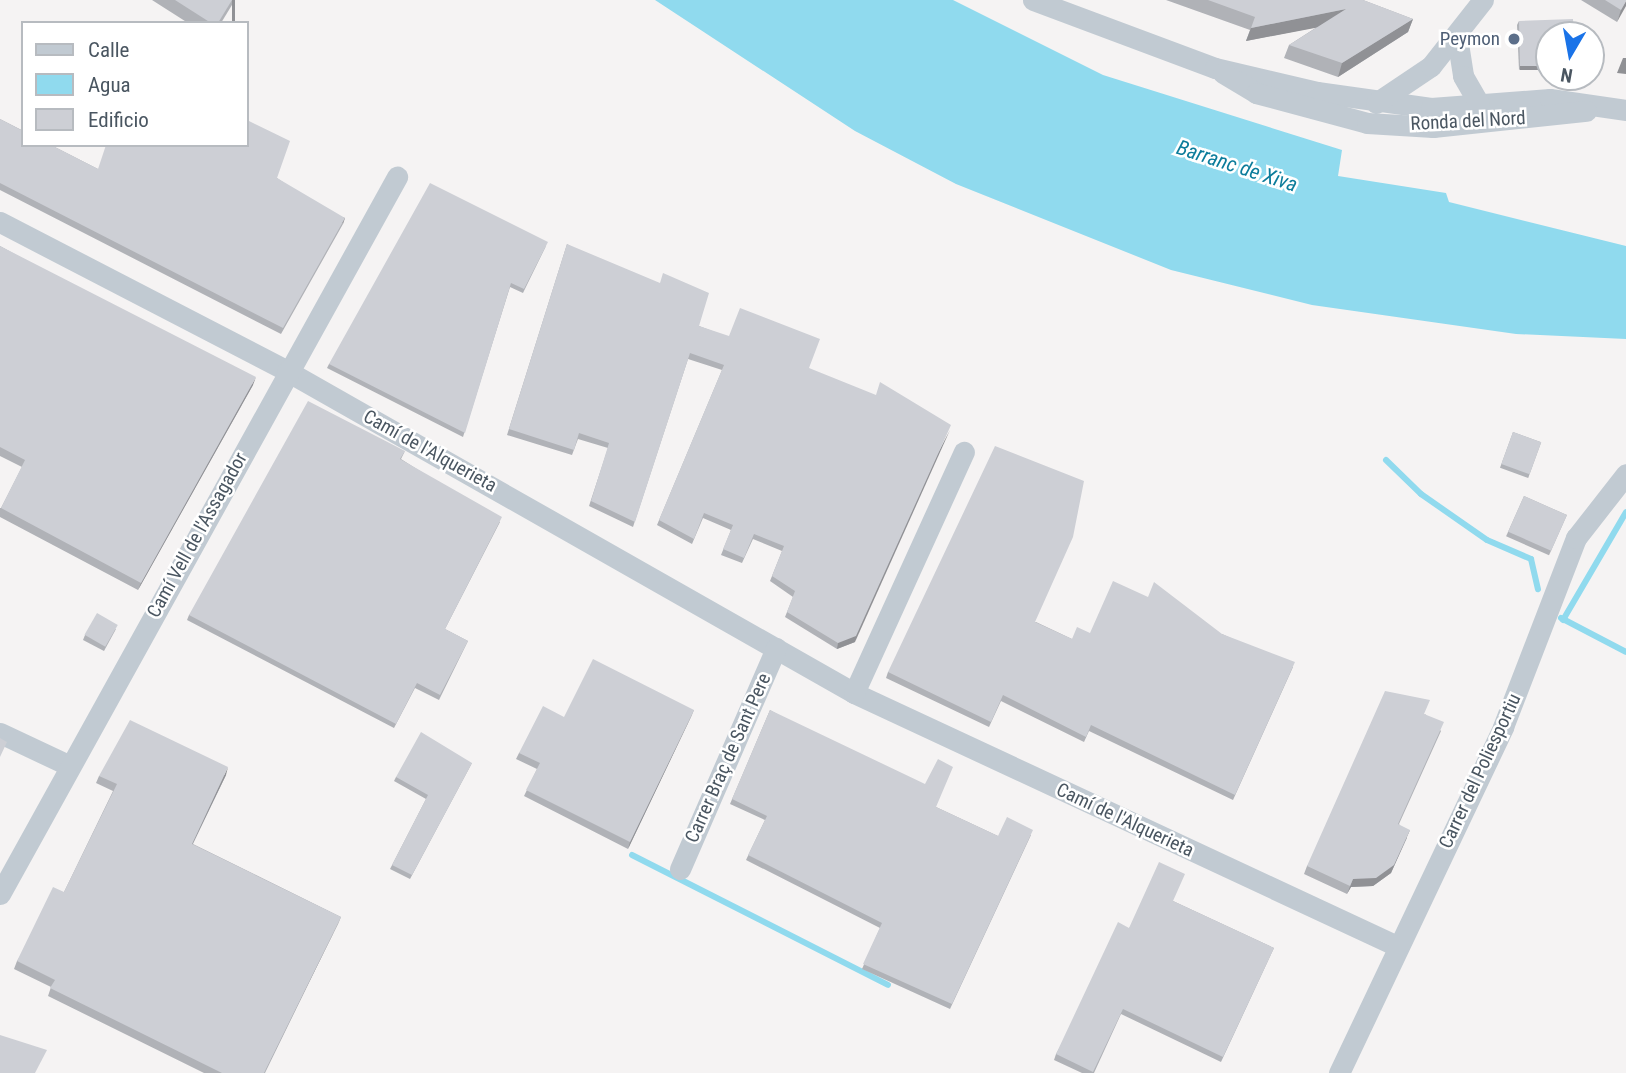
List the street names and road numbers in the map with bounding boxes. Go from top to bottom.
street label: Ronda del Nord [1410,107,1526,135]
street label: Camí de l'Alquerieta [359,405,501,497]
street label: Camí Vell de l'Assagador [142,449,252,621]
street label: Carrer Braç de Sant Pere [680,670,776,846]
street label: Carrer del Poliesportiu [1434,690,1526,852]
street label: Camí de l'Alquerieta [1053,778,1197,862]

